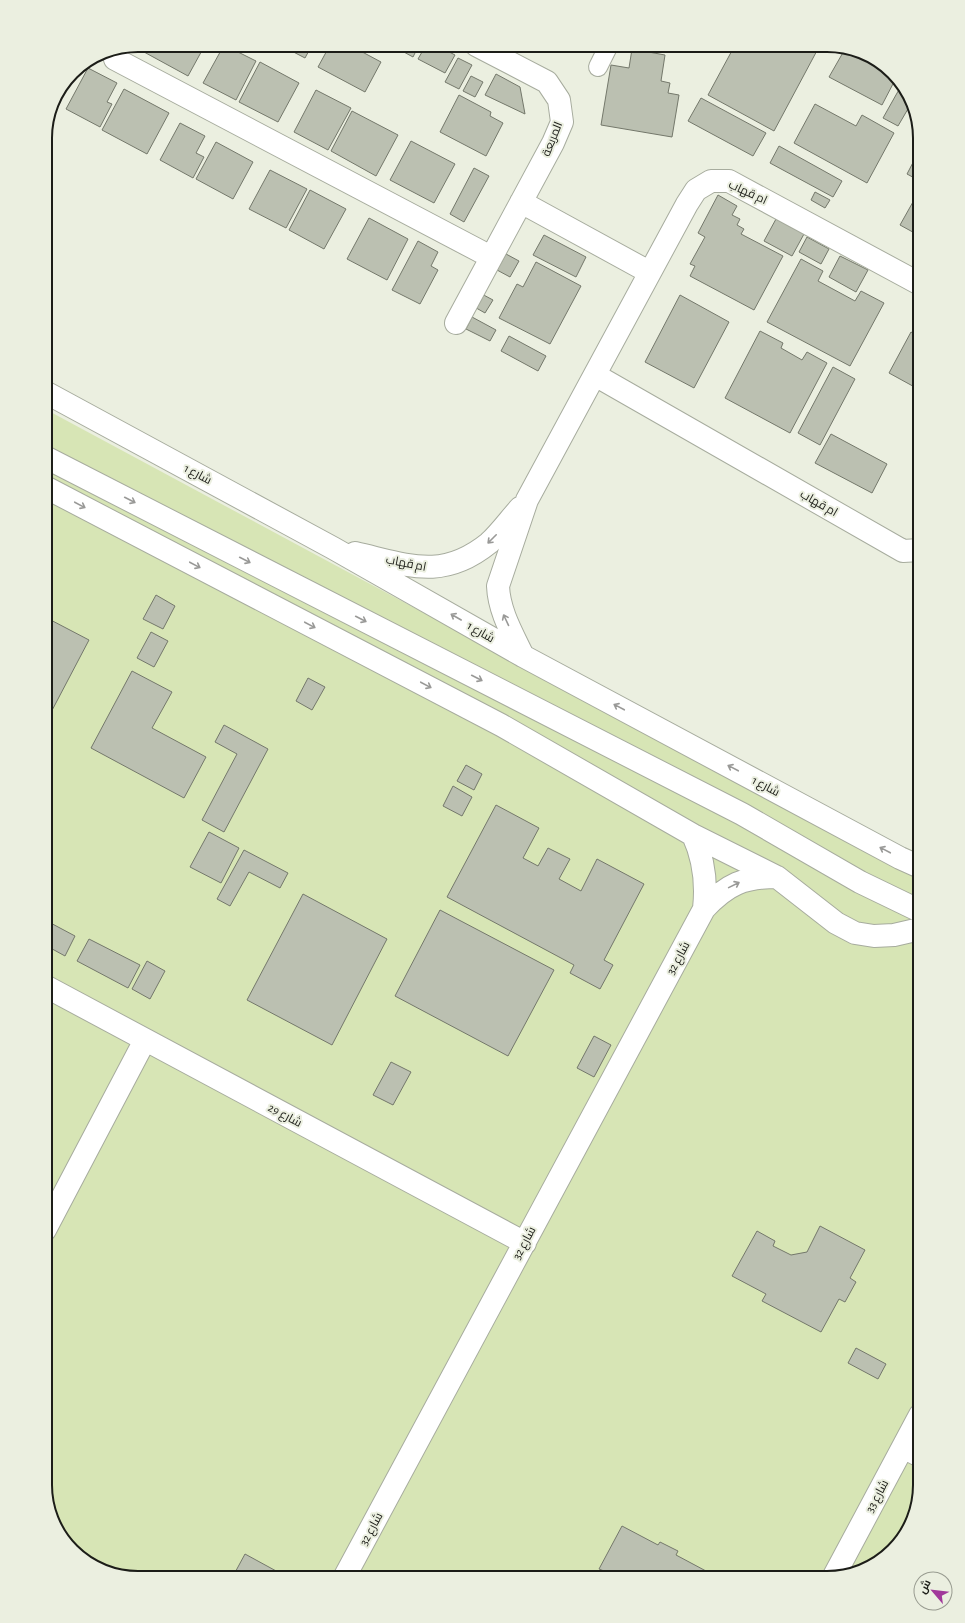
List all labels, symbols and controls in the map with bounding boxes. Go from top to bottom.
street label: المربعة [540,120,565,158]
street label: ام قهاب [726,178,769,208]
street label: شارع 1 [181,462,214,488]
street label: ام قهاب [797,488,840,520]
one-way arrow [123,497,135,505]
one-way arrow [74,502,86,509]
one-way arrow [487,534,497,544]
street label: ام قهاب [384,553,427,575]
one-way arrow [239,557,251,564]
one-way arrow [189,562,201,569]
one-way arrow [450,613,462,621]
one-way arrow [502,615,509,627]
one-way arrow [355,616,367,623]
street label: شارع 1 [464,619,497,646]
one-way arrow [304,622,316,630]
one-way arrow [471,675,483,683]
one-way arrow [419,682,431,690]
one-way arrow [613,703,625,710]
one-way arrow [727,764,739,772]
street label: شارع 1 [749,774,782,800]
one-way arrow [879,845,891,853]
one-way arrow [728,880,740,888]
street label: شارع 32 [664,939,693,977]
street label: شارع 29 [265,1101,304,1131]
street label: شارع 32 [510,1224,539,1262]
street label: شارع 33 [863,1478,892,1515]
street label: شارع 32 [357,1510,386,1548]
north arrow [913,1571,953,1611]
text: ش [916,1578,934,1596]

